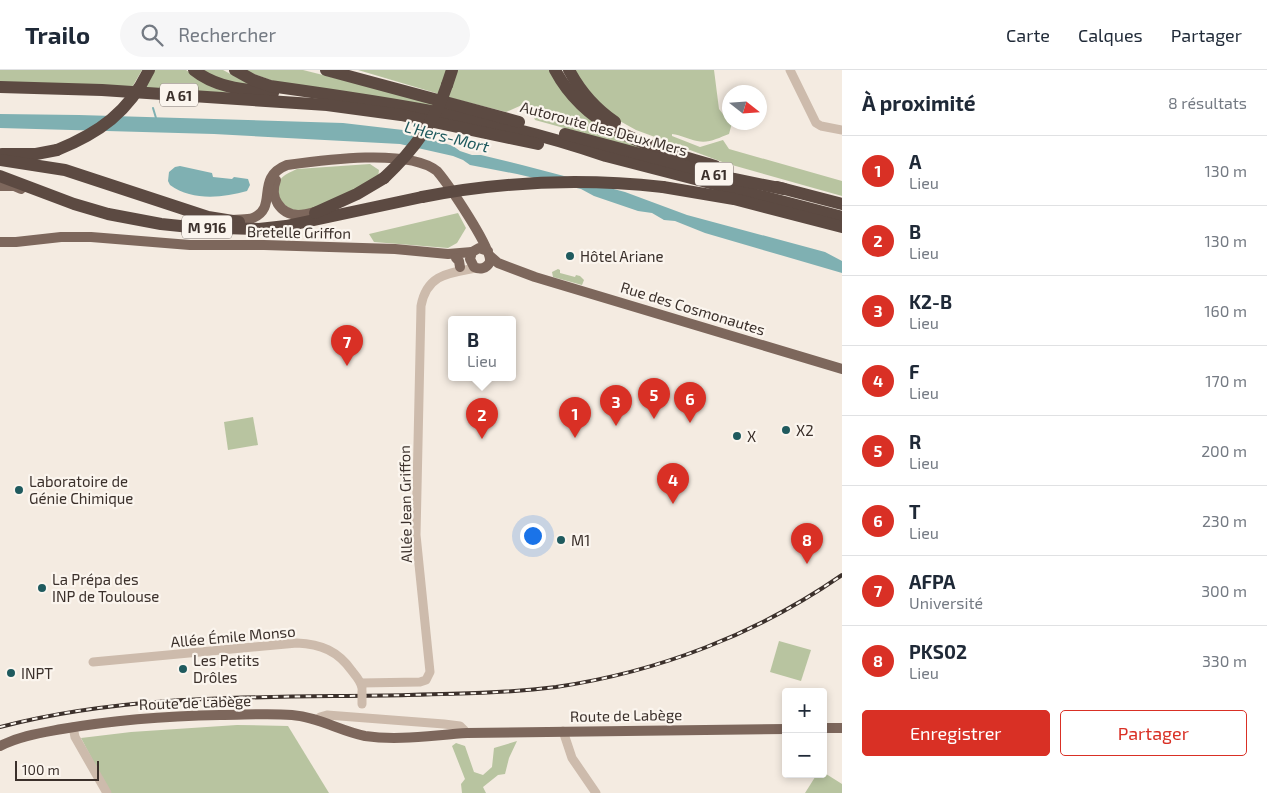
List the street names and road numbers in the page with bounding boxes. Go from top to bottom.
road number: A 61 [160,84,198,106]
street label: Autoroute des Deux Mers [518,97,690,159]
road number: A 61 [695,162,733,186]
road number: M 916 [182,216,232,238]
street label: Bretelle Griffon [247,222,351,242]
street label: Rue des Cosmonautes [619,277,767,339]
street label: Allée Jean Griffon [395,445,415,563]
street label: Allée Émile Monso [170,622,296,650]
street label: Route de Labège [139,691,251,713]
street label: Route de Labège [570,705,682,725]

